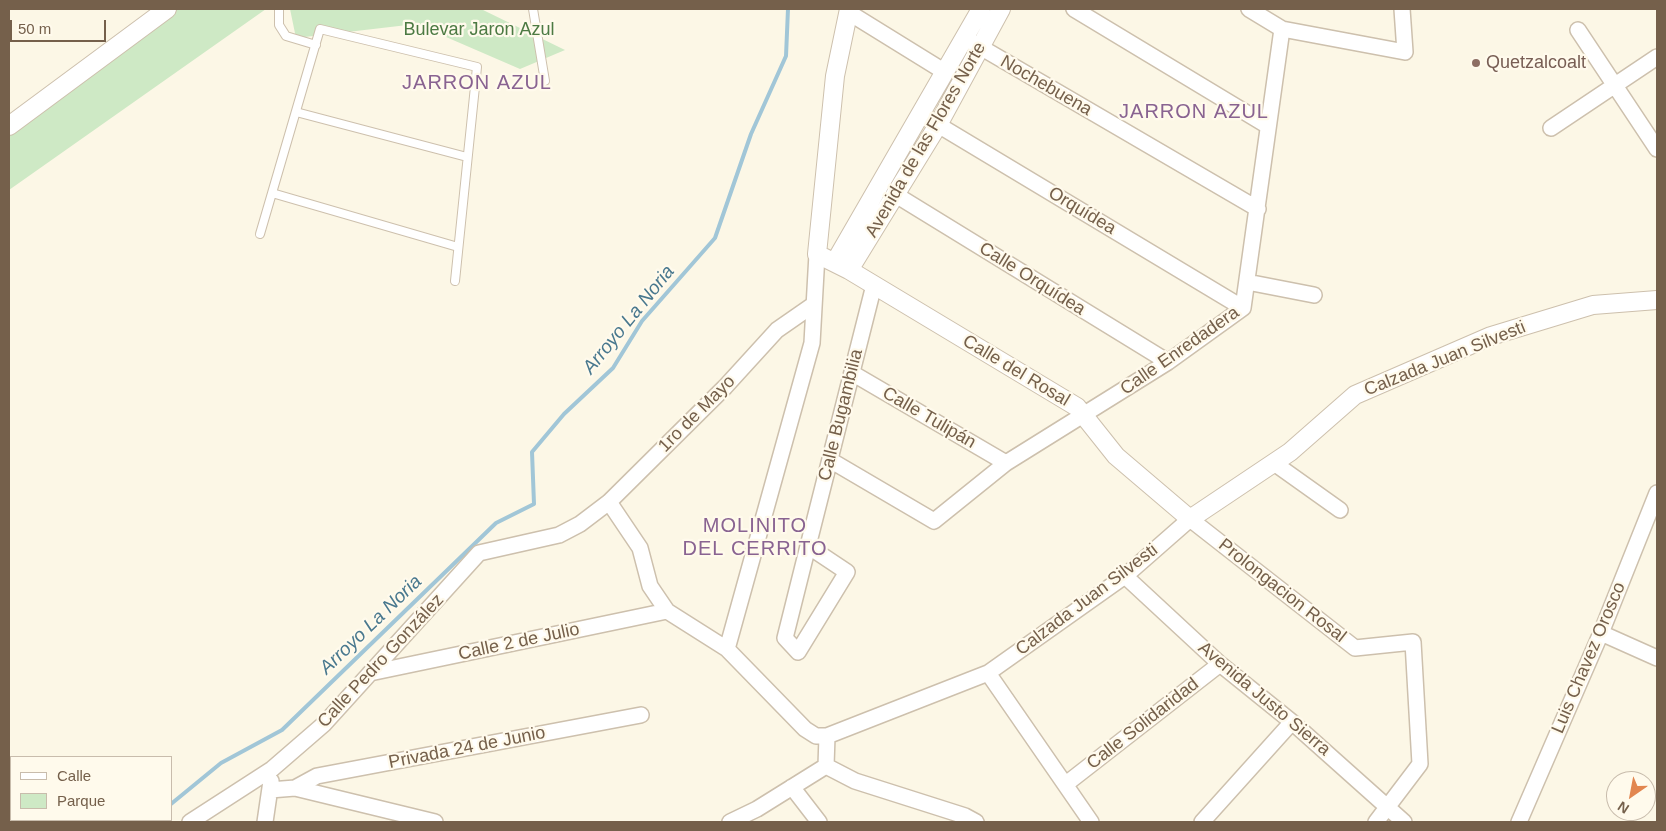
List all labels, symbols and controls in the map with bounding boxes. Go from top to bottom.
scale bar [12,10,109,42]
park label: Bulevar Jaron Azul [403,19,555,41]
text: 50 m [18,20,51,37]
street label: Avenida de las Flores Norte [861,39,991,241]
street label: Nochebuena [996,51,1096,121]
place label: Quetzalcoalt [1486,52,1586,74]
marker: Quetzalcoalt [1470,57,1482,69]
district label: JARRON AZUL [401,71,553,95]
district label: JARRON AZUL [1118,100,1270,124]
street label: Orquídea [1044,182,1120,240]
street label: Calle Orquídea [975,238,1089,320]
water label: Arroyo La Noria [578,261,680,379]
street label: Calle Enredadera [1116,302,1244,400]
street label: Calzada Juan Silvesti [1361,317,1529,401]
street label: Calle del Rosal [959,331,1073,411]
street label: Calle Bugambilia [814,347,868,483]
street label: 1ro de Mayo [654,371,740,457]
street label: Calle Tulipán [878,383,980,453]
district label: MOLINITO DEL CERRITO [681,514,829,561]
street label: Prolongacion Rosal [1214,534,1350,648]
street label: Calzada Juan Silvesti [1012,540,1162,660]
water label: Arroyo La Noria [315,571,427,679]
street label: Luis Chavez Orosco [1547,579,1631,737]
street label: Calle Pedro González [313,590,449,732]
street label: Calle 2 de Julio [457,619,581,665]
street label: Avenida Justo Sierra [1194,637,1334,761]
street label: Calle Solidaridad [1083,674,1203,774]
street label: Privada 24 de Junio [387,722,547,774]
legend [10,756,172,821]
text: Calle [57,767,91,784]
north arrow [1606,771,1656,821]
text: Parque [57,792,105,809]
text: N [1615,798,1632,817]

